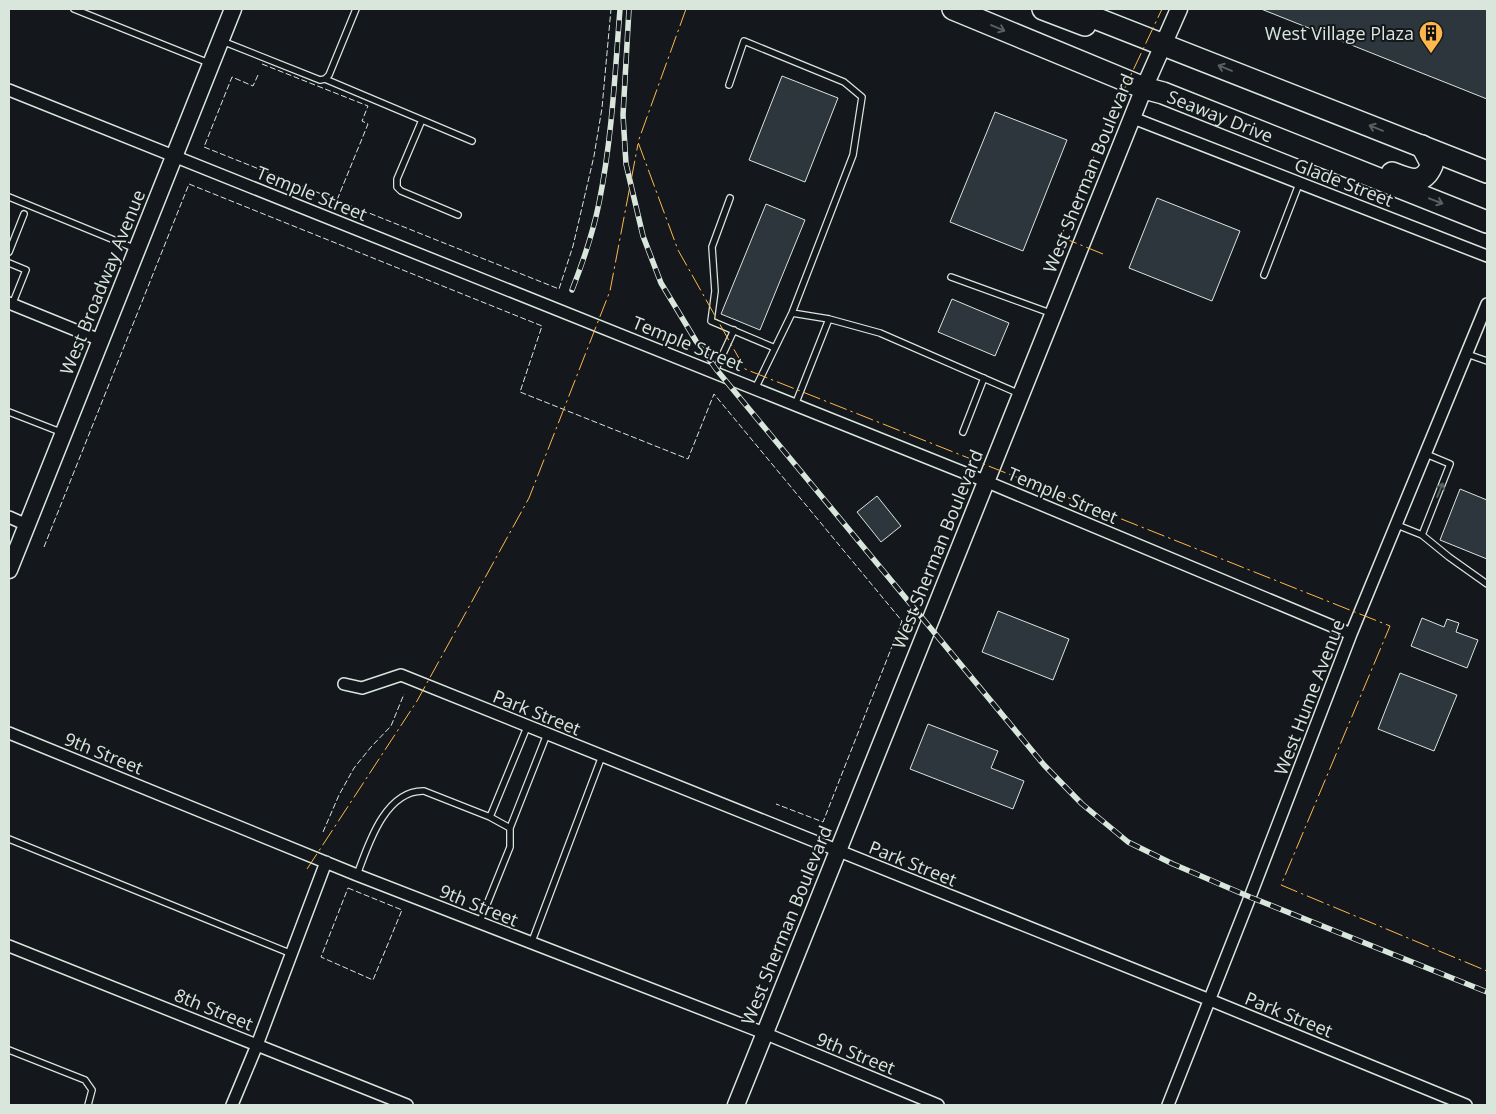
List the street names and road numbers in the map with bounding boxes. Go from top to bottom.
street label: West Sherman Boulevard [1037,70,1139,276]
street label: Seaway Drive [1164,84,1277,148]
street label: Glade Street [1291,152,1397,212]
street label: Temple Street [253,160,371,226]
street label: West Broadway Avenue [54,186,150,378]
street label: Temple Street [629,310,747,376]
street label: West Sherman Boulevard [886,446,988,652]
street label: Temple Street [1004,461,1122,529]
street label: West Hume Avenue [1268,616,1350,778]
street label: Park Street [490,684,584,740]
street label: 9th Street [61,726,147,780]
street label: West Sherman Boulevard [735,822,837,1028]
street label: Park Street [866,835,960,891]
street label: 9th Street [436,878,522,932]
street label: 8th Street [171,982,257,1036]
street label: Park Street [1242,986,1336,1042]
street label: 9th Street [813,1026,899,1080]

